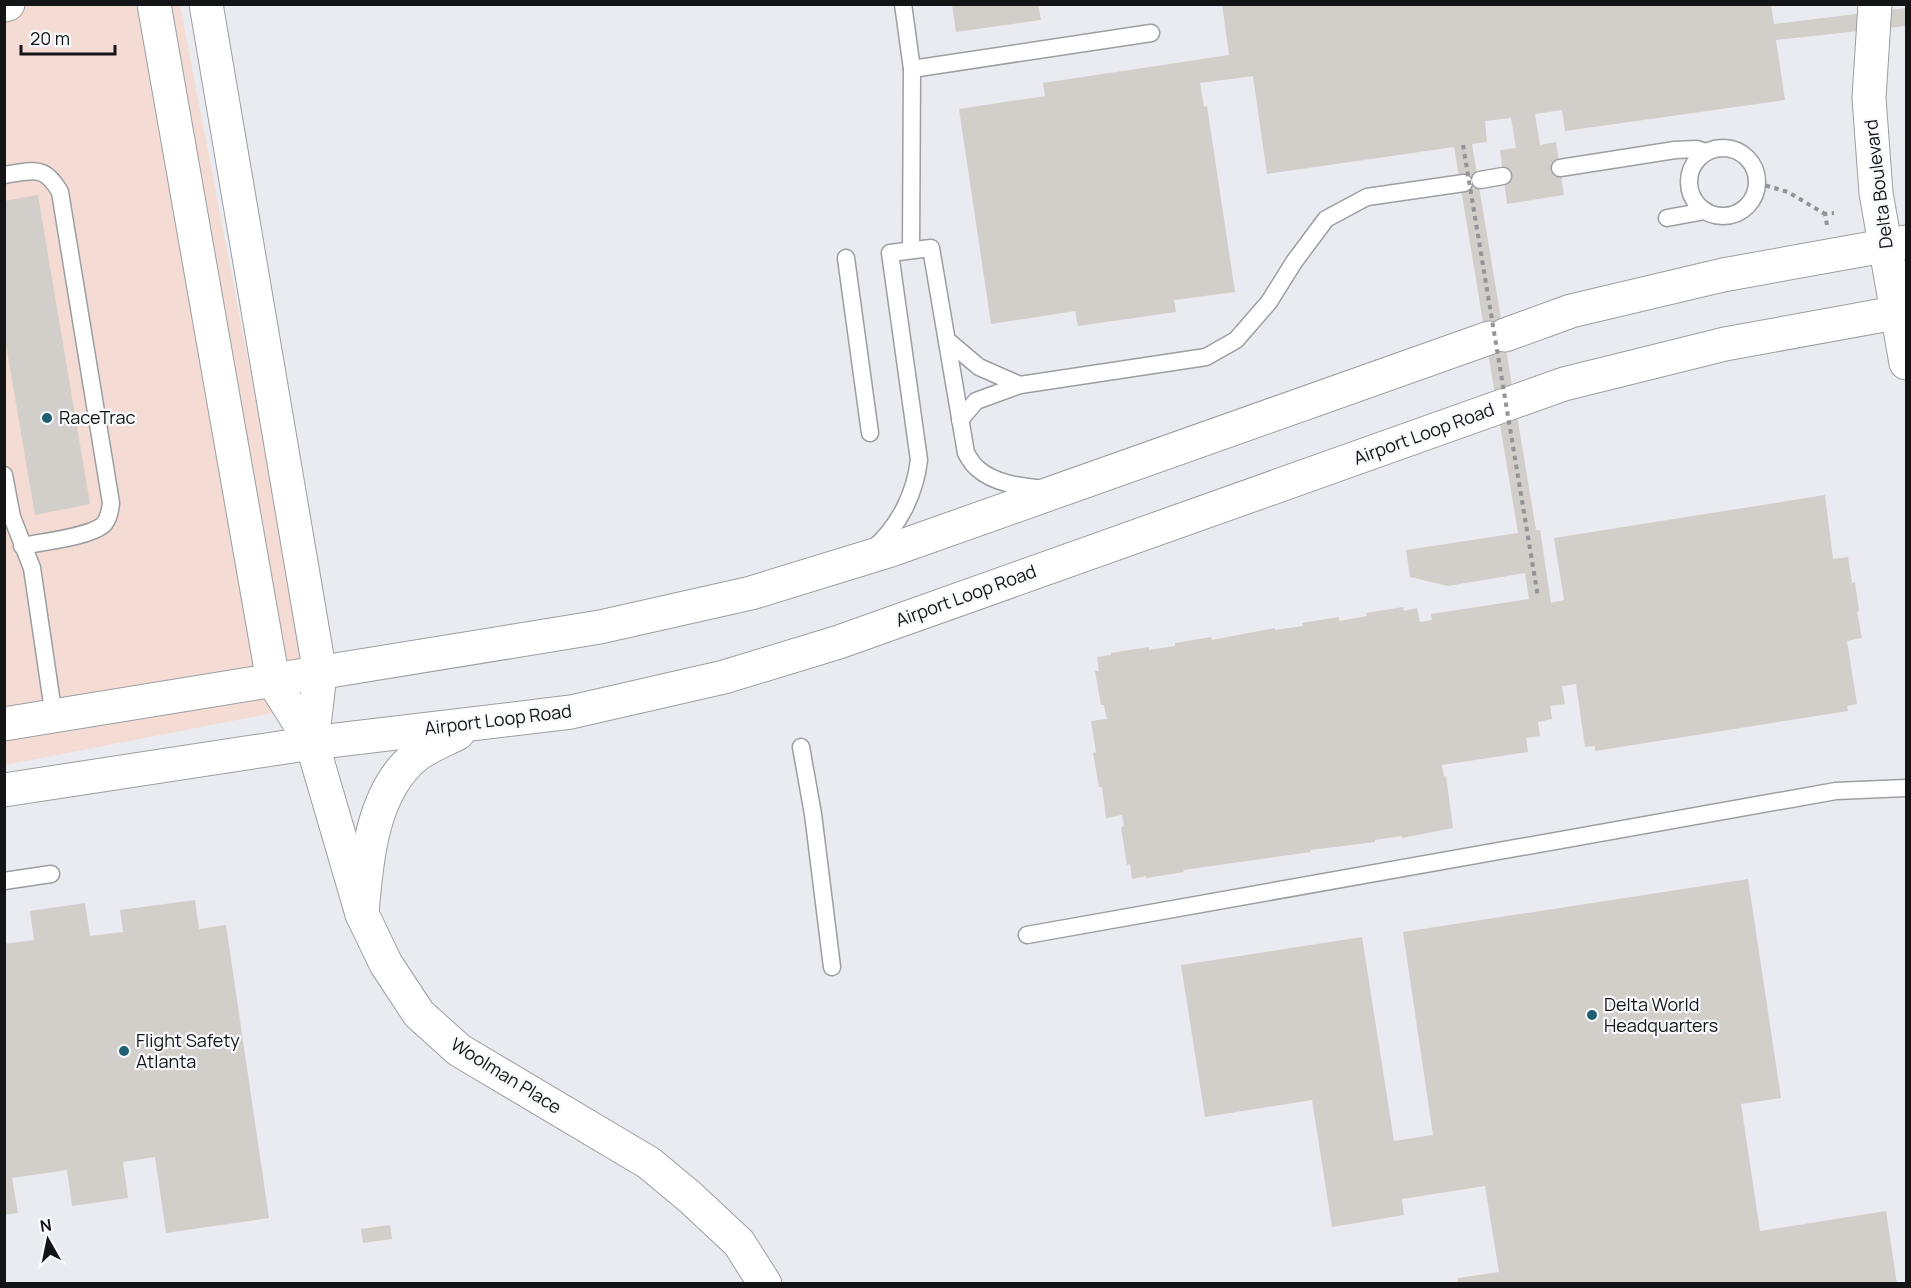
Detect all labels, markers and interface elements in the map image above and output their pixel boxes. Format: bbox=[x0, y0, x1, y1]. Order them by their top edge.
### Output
scale bar bbox=[21, 18, 116, 56]
text: 20 m bbox=[30, 26, 70, 50]
street label: Delta Boulevard bbox=[1858, 118, 1898, 250]
street label: Airport Loop Road bbox=[1350, 396, 1497, 470]
place label: RaceTrac bbox=[59, 405, 135, 429]
marker: RaceTrac bbox=[40, 411, 54, 425]
street label: Airport Loop Road bbox=[892, 558, 1039, 632]
street label: Airport Loop Road bbox=[423, 698, 573, 740]
place label: Delta World Headquarters bbox=[1604, 992, 1718, 1037]
marker: Delta World Headquarters bbox=[1585, 1008, 1599, 1022]
place label: Flight Safety Atlanta bbox=[136, 1028, 240, 1073]
street label: Woolman Place bbox=[447, 1032, 566, 1119]
marker: Flight Safety Atlanta bbox=[117, 1044, 131, 1058]
north arrow bbox=[18, 1210, 78, 1270]
text: N bbox=[38, 1213, 53, 1237]

